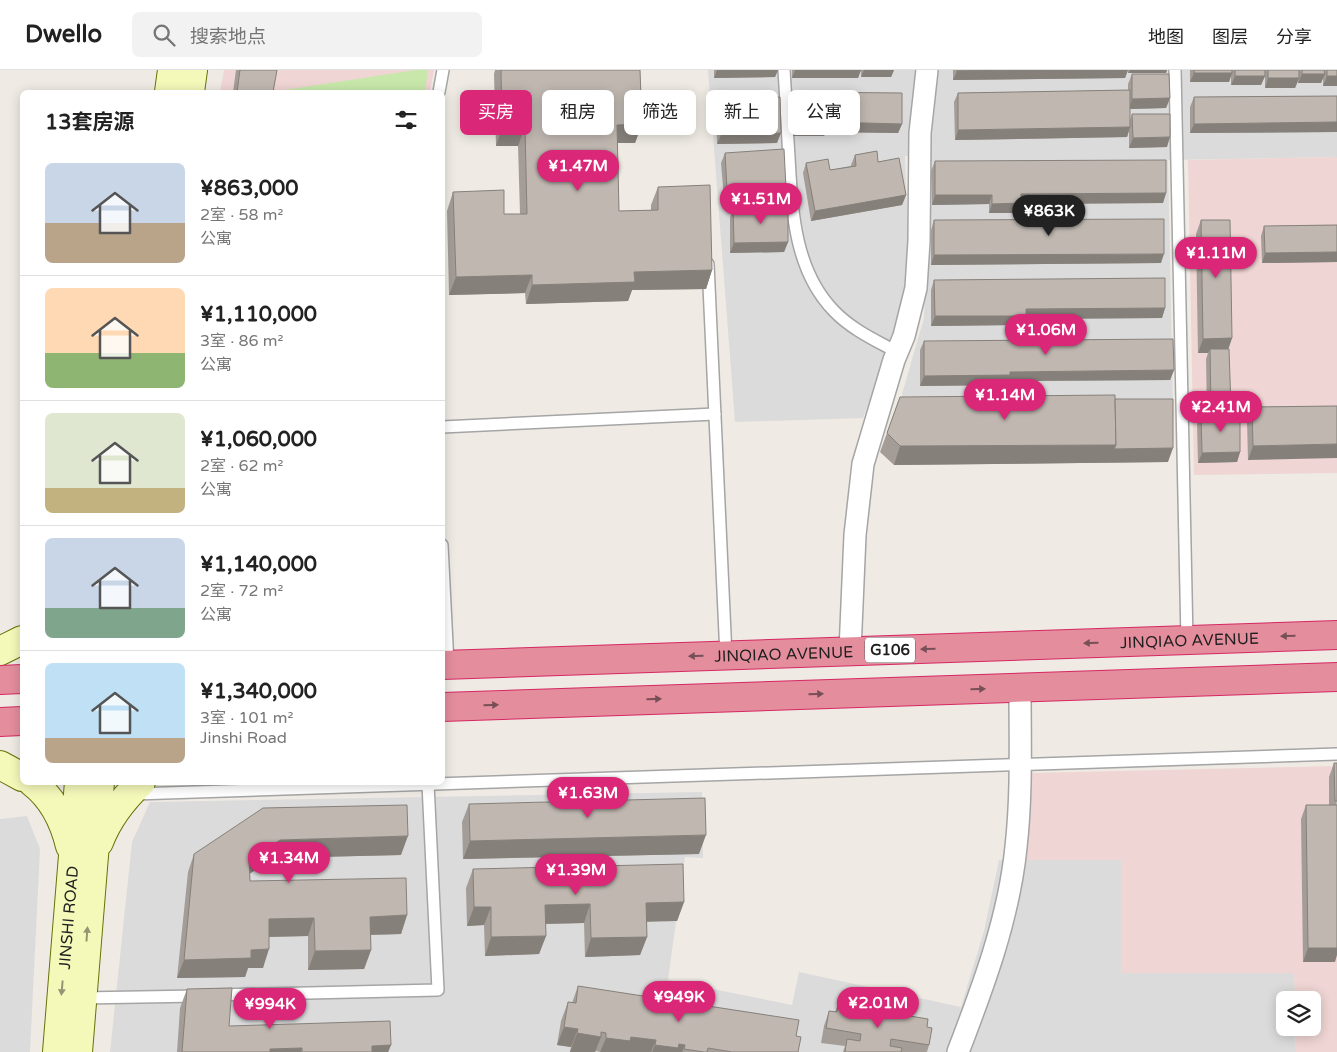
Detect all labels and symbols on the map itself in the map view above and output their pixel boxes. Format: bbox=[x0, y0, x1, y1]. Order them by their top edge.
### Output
pin: ¥1.47M bbox=[537, 150, 619, 192]
pin: ¥1.51M bbox=[720, 182, 802, 225]
pin: ¥863K bbox=[1014, 194, 1084, 237]
pin: ¥1.11M bbox=[1175, 236, 1257, 279]
pin: ¥1.06M bbox=[1005, 314, 1087, 356]
pin: ¥1.14M bbox=[964, 378, 1046, 421]
pin: ¥2.41M bbox=[1180, 390, 1262, 433]
street label: JINQIAO AVENUE bbox=[1120, 629, 1259, 653]
one-way arrow bbox=[1280, 633, 1296, 641]
road number: G106 bbox=[865, 638, 915, 662]
one-way arrow bbox=[1083, 639, 1099, 647]
street label: JINQIAO AVENUE bbox=[714, 642, 854, 667]
one-way arrow bbox=[920, 645, 936, 653]
one-way arrow bbox=[688, 653, 704, 661]
one-way arrow bbox=[971, 684, 987, 692]
one-way arrow bbox=[808, 690, 824, 698]
one-way arrow bbox=[646, 695, 662, 703]
one-way arrow bbox=[483, 701, 499, 709]
pin: ¥1.63M bbox=[547, 776, 629, 819]
pin: ¥1.34M bbox=[248, 842, 330, 884]
pin: ¥1.39M bbox=[535, 854, 617, 896]
street label: JINSHI ROAD bbox=[55, 865, 83, 970]
one-way arrow bbox=[84, 925, 92, 941]
one-way arrow bbox=[58, 980, 66, 996]
pin: ¥949K bbox=[644, 980, 714, 1023]
pin: ¥2.01M bbox=[837, 986, 919, 1029]
pin: ¥994K bbox=[235, 988, 305, 1030]

